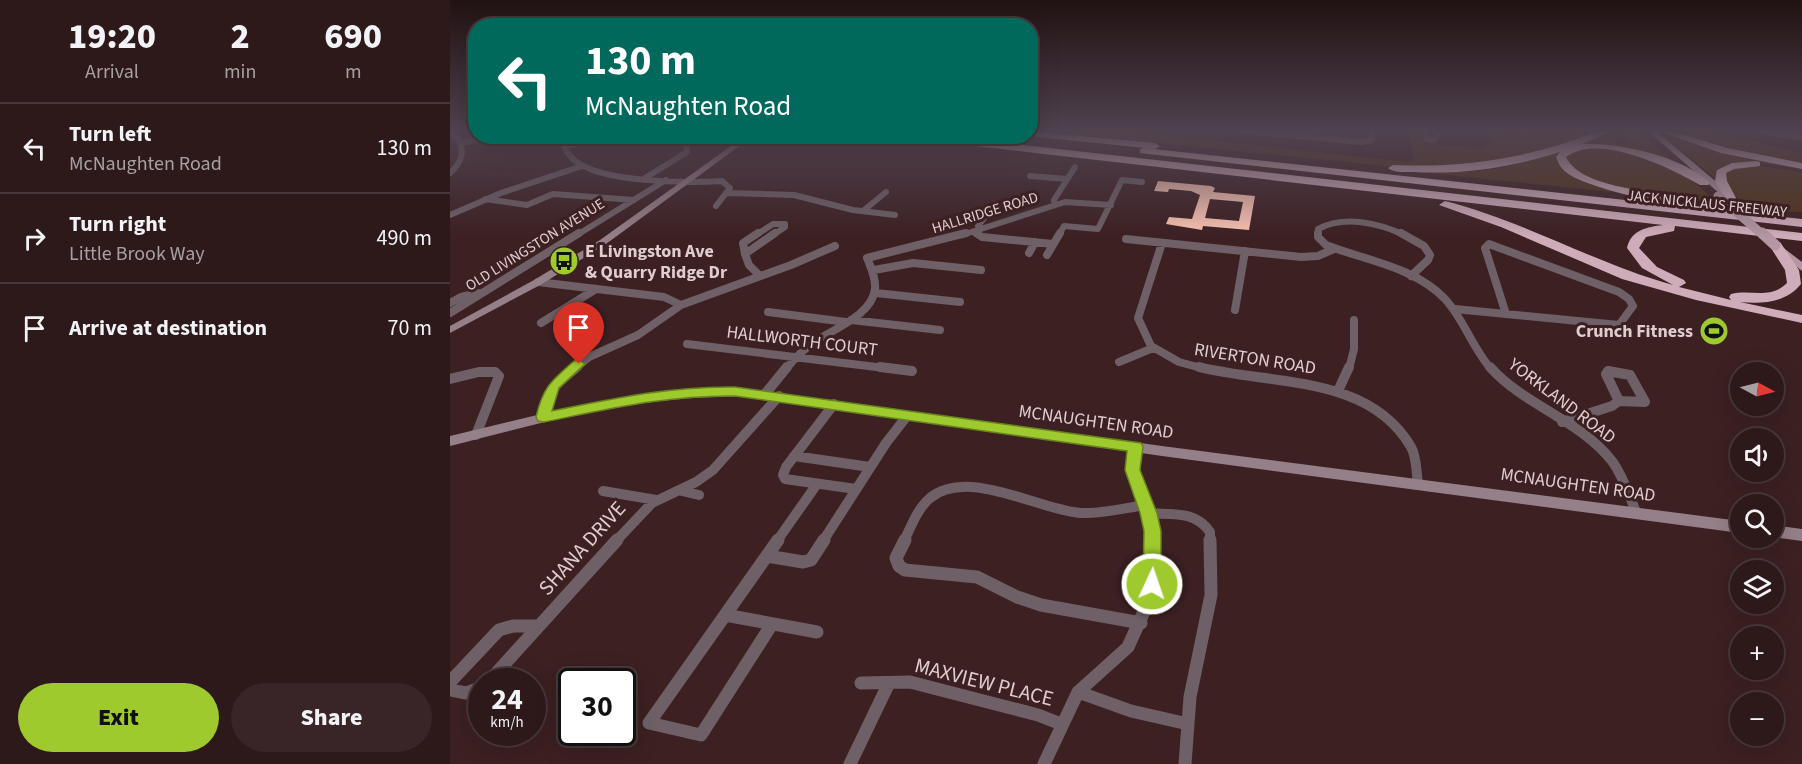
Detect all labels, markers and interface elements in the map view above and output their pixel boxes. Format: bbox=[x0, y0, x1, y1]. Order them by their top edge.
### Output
text: 19:20 bbox=[68, 11, 156, 62]
text: 2 bbox=[231, 11, 250, 62]
text: 690 bbox=[324, 11, 382, 62]
text: 130 m bbox=[585, 31, 696, 91]
icon: left bbox=[486, 42, 564, 120]
text: Arrival bbox=[85, 58, 139, 86]
text: min bbox=[224, 58, 256, 86]
text: m bbox=[345, 58, 361, 86]
text: McNaughten Road bbox=[585, 87, 791, 126]
text: Turn left bbox=[69, 118, 151, 150]
icon: left bbox=[18, 132, 51, 165]
text: 130 m bbox=[377, 132, 432, 164]
text: McNaughten Road bbox=[69, 150, 222, 178]
street label: JACK NICKLAUS FREEWAY bbox=[1626, 185, 1789, 223]
street label: HALLRIDGE ROAD bbox=[929, 187, 1041, 239]
street label: OLD LIVINGSTON AVENUE bbox=[461, 194, 609, 296]
text: Turn right bbox=[69, 208, 166, 240]
icon: right bbox=[18, 222, 51, 255]
text: 490 m bbox=[377, 222, 432, 254]
place label: E Livingston Ave & Quarry Ridge Dr bbox=[585, 239, 728, 285]
text: Little Brook Way bbox=[69, 240, 205, 268]
bus stop icon: E Livingston Ave & Quarry Ridge Dr bbox=[548, 245, 580, 277]
pin bbox=[553, 302, 604, 364]
icon: arrive bbox=[562, 311, 595, 344]
icon: arrive bbox=[18, 312, 51, 345]
text: Arrive at destination bbox=[69, 312, 267, 344]
text: 70 m bbox=[387, 312, 432, 344]
sports icon: Crunch Fitness bbox=[1698, 315, 1730, 347]
street label: HALLWORTH COURT bbox=[725, 319, 879, 363]
place label: Crunch Fitness bbox=[1576, 319, 1693, 344]
street label: RIVERTON ROAD bbox=[1192, 337, 1318, 381]
street label: YORKLAND ROAD bbox=[1502, 352, 1621, 450]
north arrow bbox=[1730, 362, 1784, 416]
map controls bbox=[1730, 362, 1784, 746]
street label: MCNAUGHTEN ROAD bbox=[1017, 399, 1175, 445]
button: sound bbox=[1730, 428, 1784, 482]
street label: MCNAUGHTEN ROAD bbox=[1499, 462, 1657, 508]
street label: SHANA DRIVE bbox=[531, 494, 633, 602]
button: search bbox=[1730, 494, 1784, 548]
position arrow bbox=[1120, 552, 1184, 616]
button: layers bbox=[1730, 560, 1784, 614]
button: + bbox=[1730, 626, 1784, 680]
street label: MAXVIEW PLACE bbox=[911, 650, 1057, 714]
speed limit sign: 30 bbox=[558, 668, 636, 746]
text: 24 bbox=[491, 678, 523, 721]
button: Exit bbox=[18, 683, 219, 752]
button: Share bbox=[231, 683, 432, 752]
button: − bbox=[1730, 692, 1784, 746]
text: km/h bbox=[490, 712, 524, 733]

